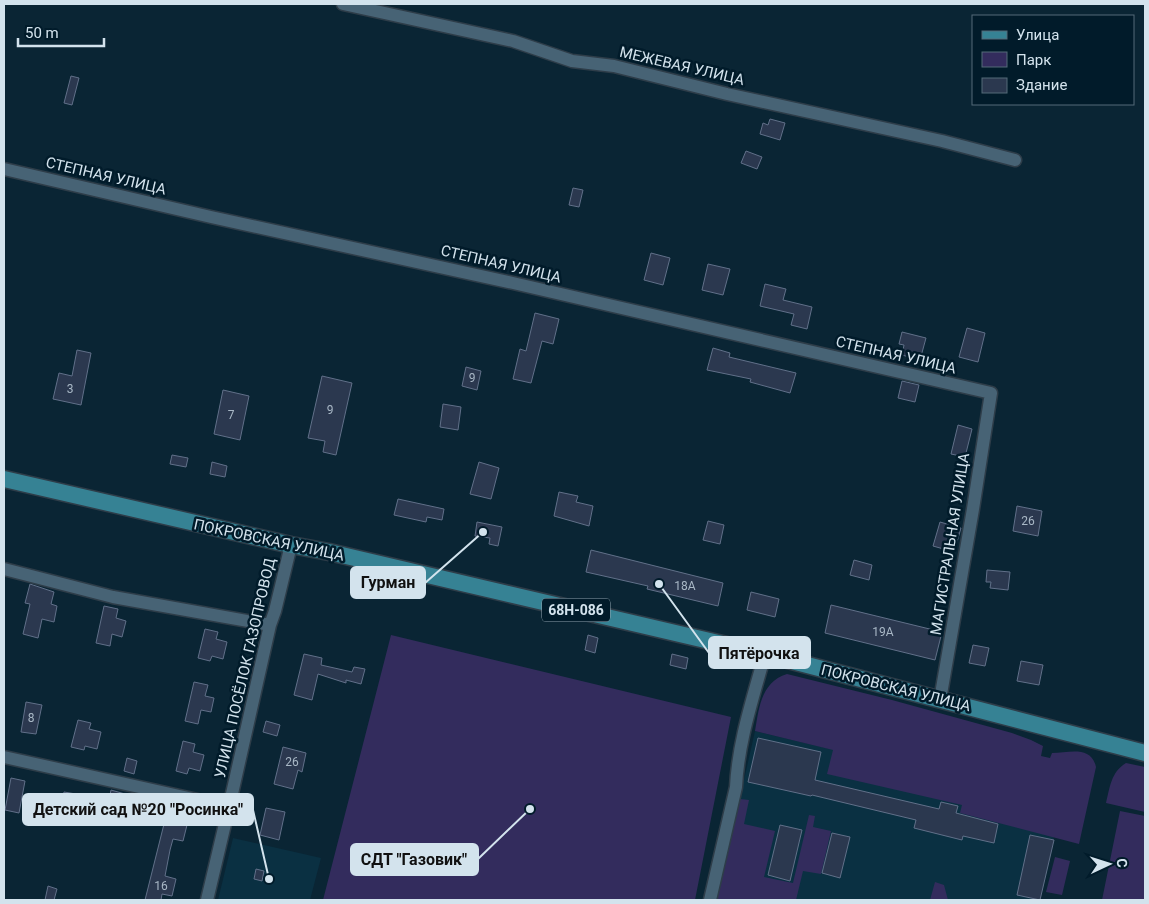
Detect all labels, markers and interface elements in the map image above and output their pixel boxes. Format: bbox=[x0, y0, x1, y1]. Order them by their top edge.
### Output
scale bar bbox=[18, 15, 104, 47]
legend bbox=[972, 15, 1134, 105]
text: 50 m bbox=[25, 24, 59, 42]
text: Улица bbox=[1016, 26, 1059, 44]
street label: МЕЖЕВАЯ УЛИЦА bbox=[618, 43, 746, 89]
text: Парк bbox=[1016, 51, 1051, 69]
text: Здание bbox=[1016, 76, 1067, 94]
street label: СТЕПНАЯ УЛИЦА bbox=[44, 153, 168, 199]
street label: СТЕПНАЯ УЛИЦА bbox=[439, 241, 563, 287]
street label: СТЕПНАЯ УЛИЦА bbox=[834, 332, 958, 378]
house number: 9 bbox=[469, 371, 475, 385]
house number: 3 bbox=[67, 382, 73, 396]
house number: 9 bbox=[327, 403, 333, 417]
house number: 7 bbox=[228, 408, 235, 422]
street label: МАГИСТРАЛЬНАЯ УЛИЦА bbox=[927, 451, 973, 636]
house number: 26 bbox=[1021, 514, 1035, 528]
street label: ПОКРОВСКАЯ УЛИЦА bbox=[192, 515, 346, 565]
street label: УЛИЦА ПОСЁЛОК ГАЗОПРОВОД bbox=[211, 556, 279, 780]
callout: Гурман bbox=[351, 567, 425, 598]
text: Гурман bbox=[361, 573, 415, 592]
house number: 18А bbox=[674, 579, 696, 593]
road number: 68Н-086 bbox=[542, 598, 610, 622]
house number: 19А bbox=[872, 625, 894, 639]
callout: Пятёрочка bbox=[709, 637, 810, 668]
text: Пятёрочка bbox=[719, 644, 800, 663]
street label: ПОКРОВСКАЯ УЛИЦА bbox=[819, 661, 973, 715]
house number: 8 bbox=[28, 711, 35, 725]
house number: 26 bbox=[285, 755, 299, 769]
callout: Детский сад №20 "Росинка" bbox=[23, 794, 253, 825]
text: Детский сад №20 "Росинка" bbox=[33, 800, 243, 819]
north arrow bbox=[1084, 839, 1134, 889]
callout: СДТ "Газовик" bbox=[351, 844, 478, 875]
text: СДТ "Газовик" bbox=[361, 850, 467, 869]
text: С bbox=[1114, 858, 1130, 868]
house number: 16 bbox=[154, 879, 168, 893]

